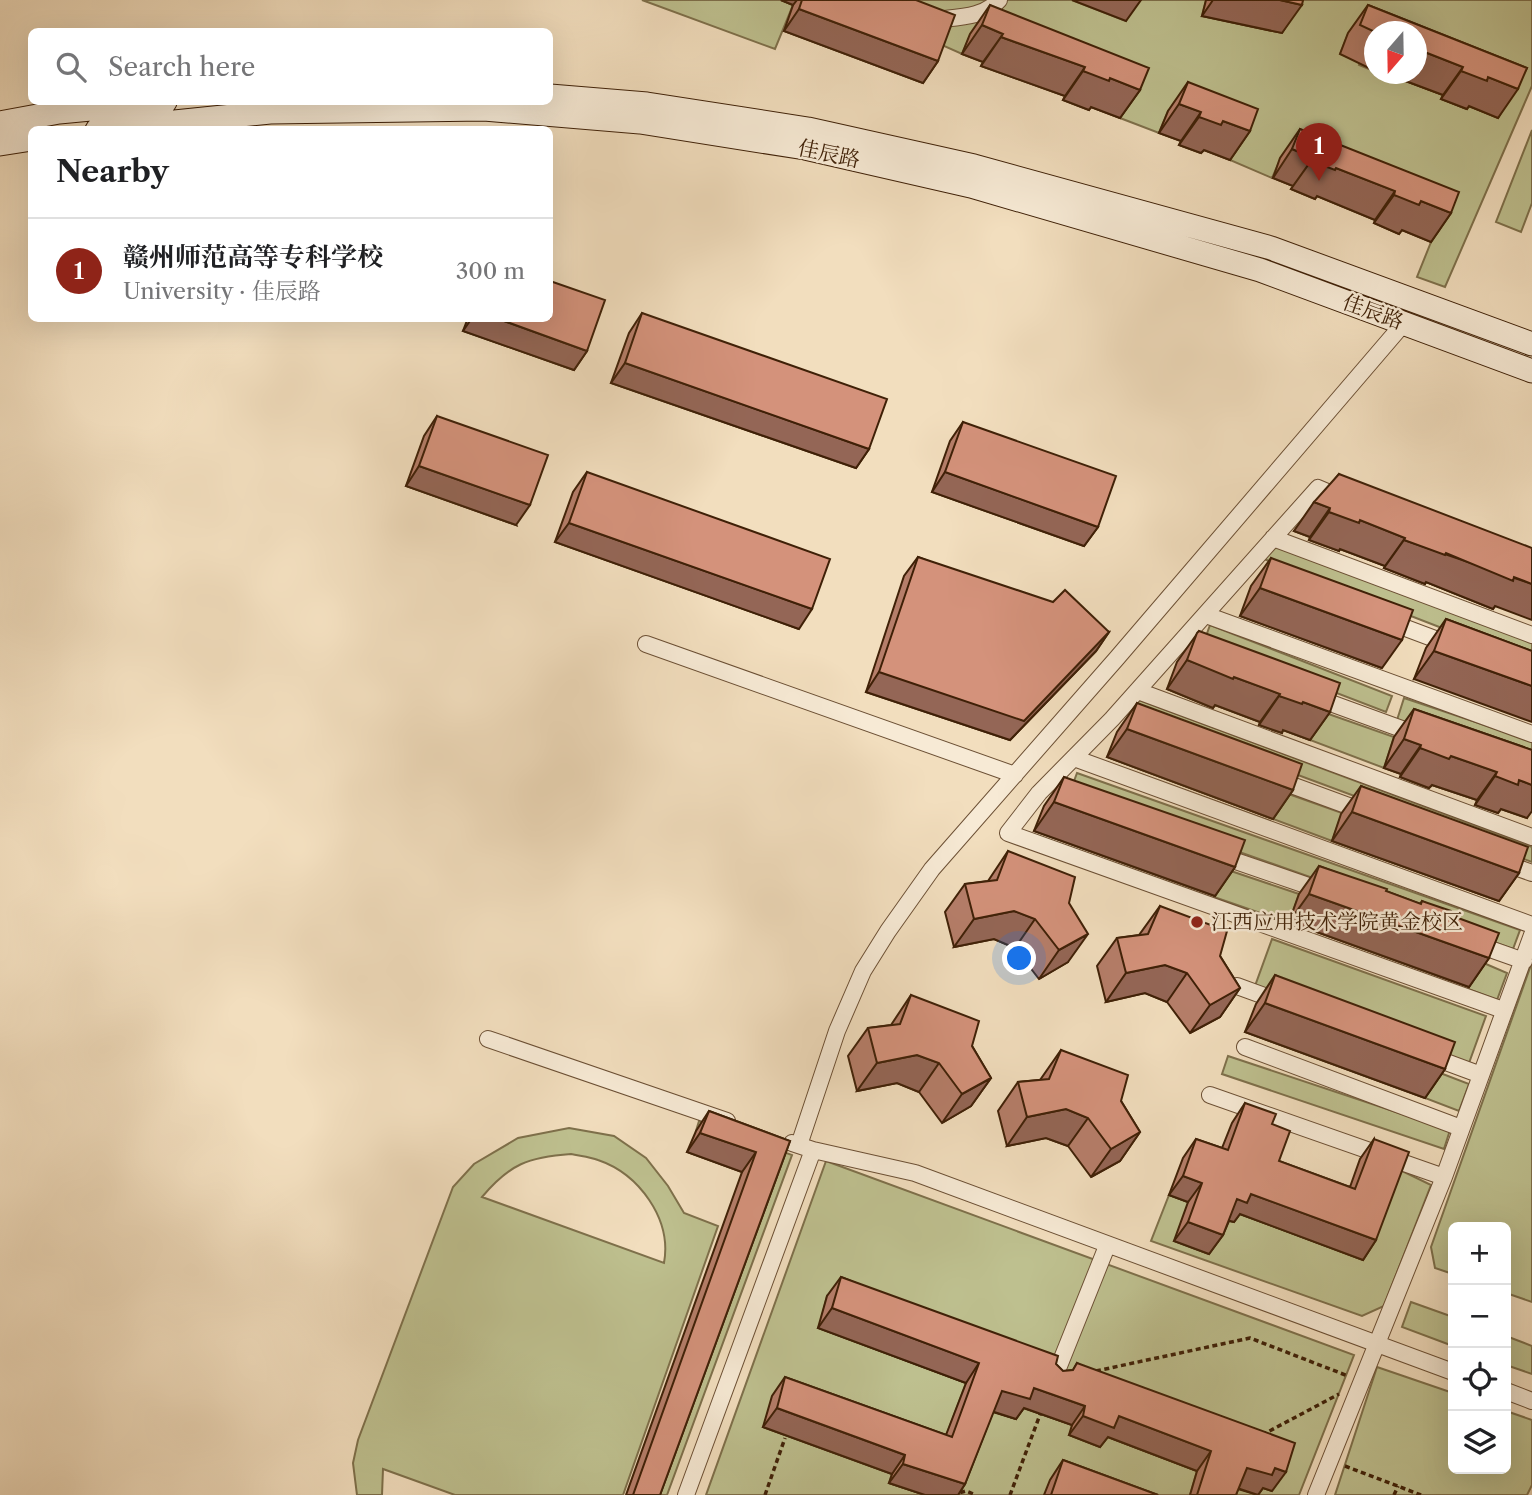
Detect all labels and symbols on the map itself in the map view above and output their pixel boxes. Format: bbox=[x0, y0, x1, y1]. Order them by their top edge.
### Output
north arrow bbox=[1364, 21, 1427, 84]
pin: 1 bbox=[1296, 123, 1342, 181]
street label: 佳辰路 bbox=[796, 135, 863, 172]
street label: 佳辰路 bbox=[1339, 289, 1407, 334]
place label: 江西应用技术学院黄金校区 bbox=[1211, 909, 1463, 934]
marker: 江西应用技术学院黄金校区 bbox=[1189, 914, 1205, 930]
your location bbox=[1002, 941, 1036, 975]

